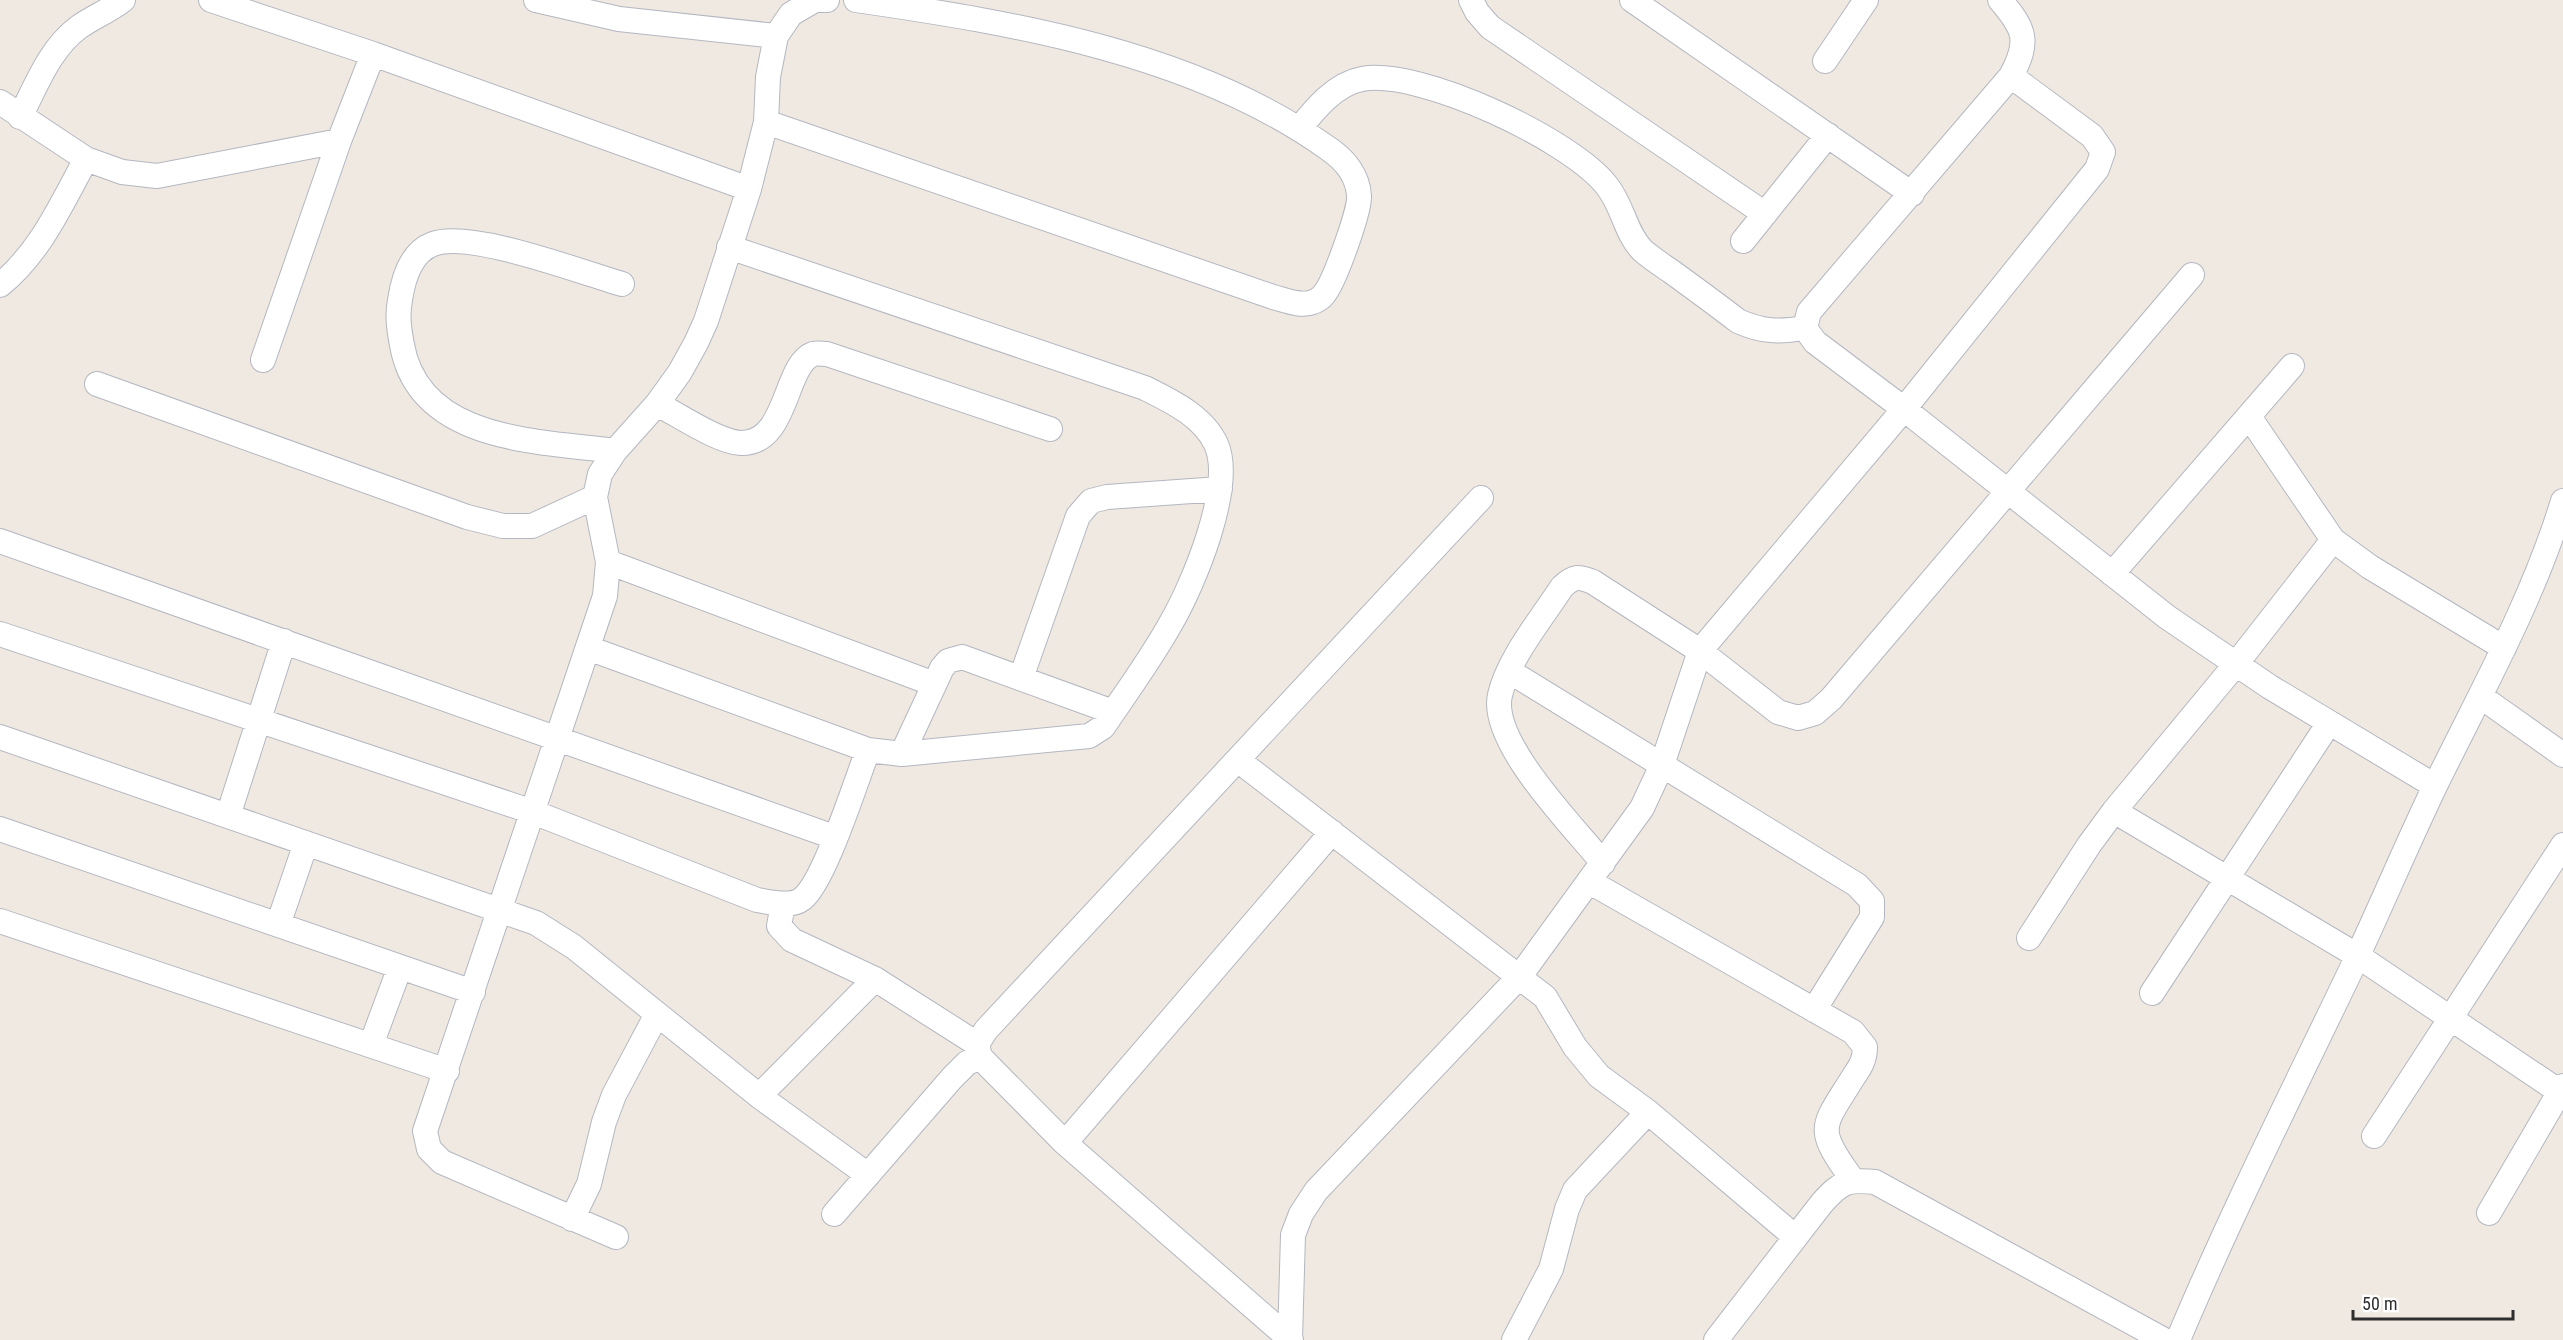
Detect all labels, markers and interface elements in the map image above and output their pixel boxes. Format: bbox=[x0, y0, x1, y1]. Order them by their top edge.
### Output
scale bar bbox=[2353, 1283, 2514, 1321]
text: 50 m bbox=[2362, 1293, 2397, 1314]

